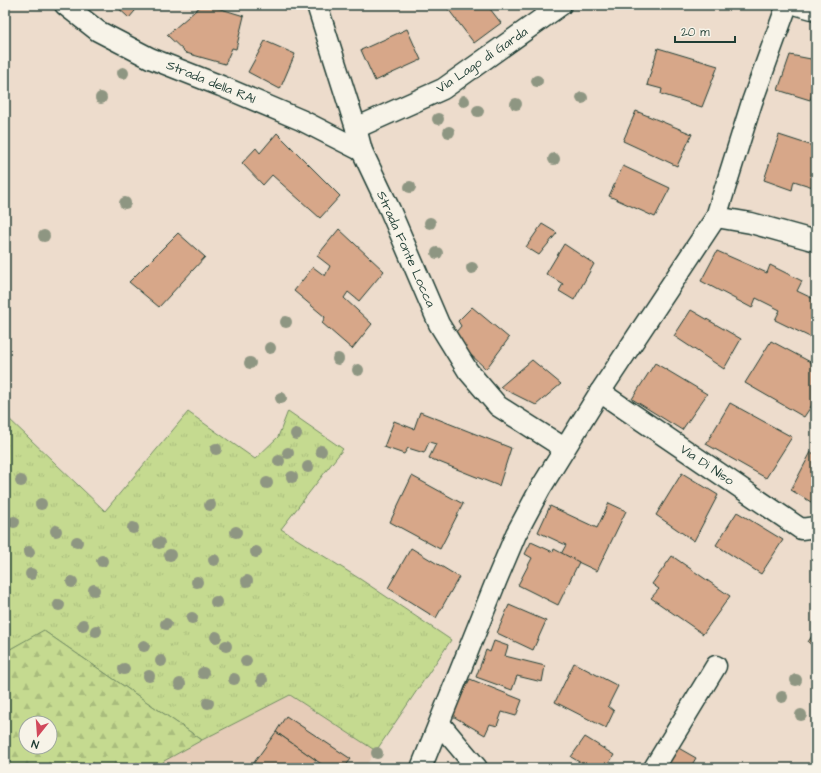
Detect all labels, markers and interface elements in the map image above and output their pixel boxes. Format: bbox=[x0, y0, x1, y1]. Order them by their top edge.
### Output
scale bar bbox=[675, 18, 735, 44]
street label: Via Lago di Garda bbox=[433, 22, 532, 98]
text: 20 m bbox=[681, 24, 710, 41]
street label: Strada della RAI bbox=[164, 56, 258, 108]
street label: Strada Fonte Locca bbox=[372, 188, 440, 310]
street label: Via Di Niso bbox=[676, 440, 738, 490]
north arrow bbox=[18, 715, 58, 755]
text: N bbox=[30, 736, 41, 752]

